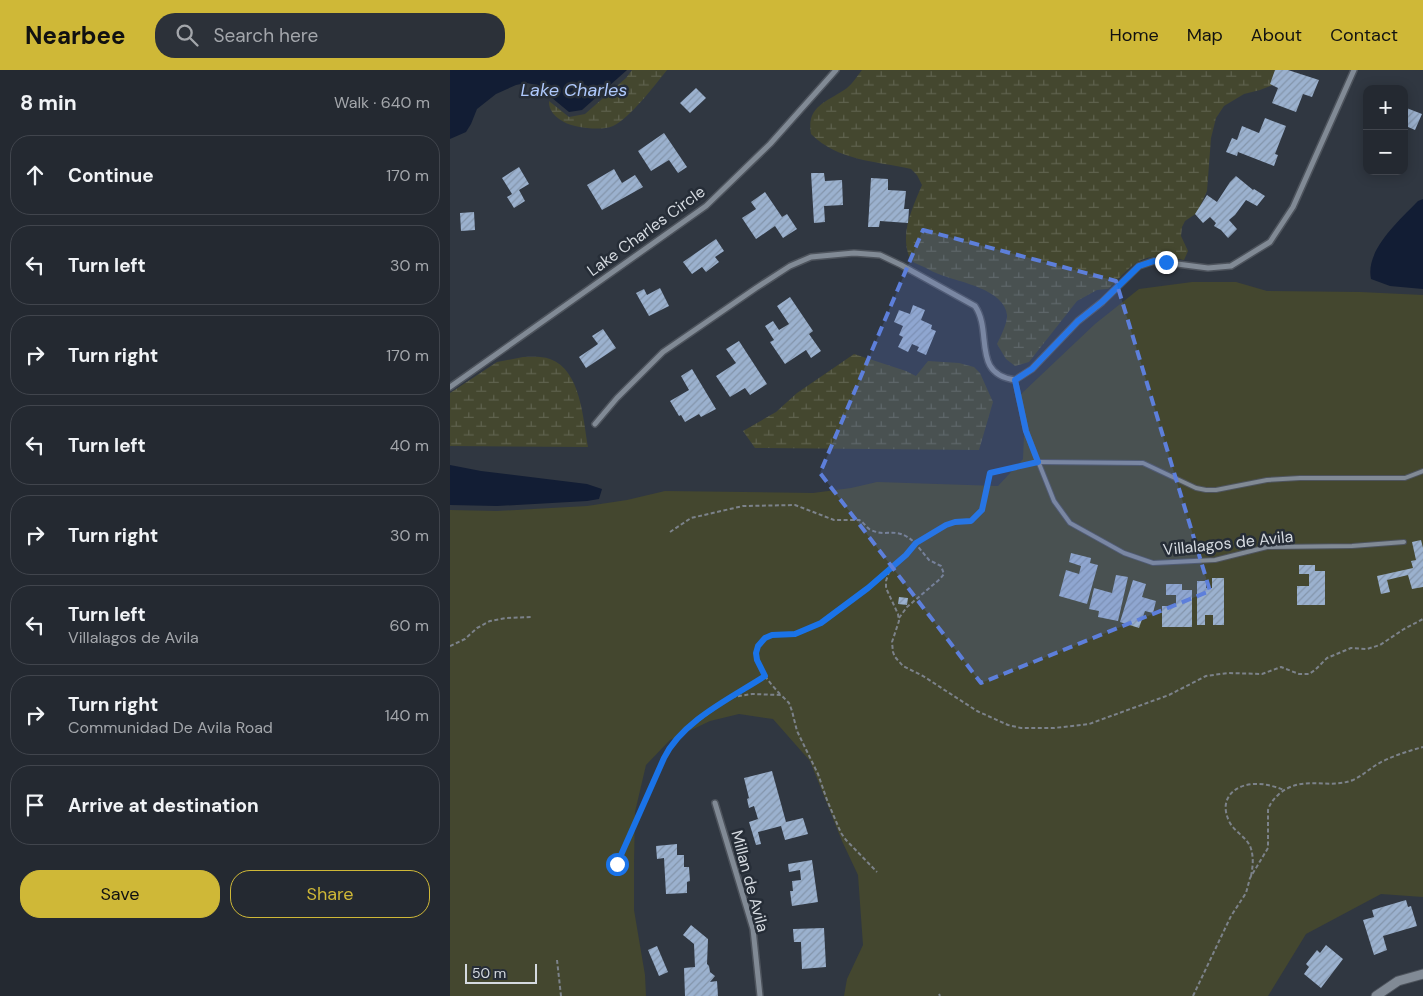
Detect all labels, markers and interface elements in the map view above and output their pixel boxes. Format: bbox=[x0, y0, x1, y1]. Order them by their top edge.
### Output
search box bbox=[155, 13, 505, 58]
text: Nearbee bbox=[25, 20, 125, 51]
icon: search bbox=[173, 21, 201, 49]
text: Search here bbox=[213, 23, 318, 48]
text: Home bbox=[1109, 23, 1159, 47]
text: Map bbox=[1187, 23, 1223, 47]
text: About bbox=[1251, 23, 1302, 47]
text: Contact bbox=[1330, 23, 1398, 47]
water label: Lake Charles bbox=[521, 78, 627, 102]
map controls bbox=[1363, 85, 1408, 175]
button: + bbox=[1363, 85, 1408, 130]
text: 8 min bbox=[20, 89, 77, 117]
text: Walk · 640 m bbox=[334, 92, 430, 113]
button: − bbox=[1363, 130, 1408, 175]
icon: ahead bbox=[21, 161, 49, 189]
text: Continue bbox=[68, 163, 154, 188]
text: 170 m bbox=[386, 165, 429, 186]
street label: Lake Charles Circle bbox=[583, 181, 709, 281]
icon: left bbox=[21, 251, 49, 279]
route end bbox=[1155, 251, 1178, 274]
text: Turn left bbox=[68, 253, 146, 278]
text: 30 m bbox=[390, 255, 429, 276]
icon: right bbox=[21, 341, 49, 369]
text: Turn right bbox=[68, 343, 158, 368]
text: 170 m bbox=[386, 345, 429, 366]
icon: left bbox=[21, 431, 49, 459]
text: Turn left bbox=[68, 433, 146, 458]
text: 40 m bbox=[390, 435, 429, 456]
icon: right bbox=[21, 521, 49, 549]
text: Turn right bbox=[68, 523, 158, 548]
text: 30 m bbox=[390, 525, 429, 546]
street label: Villalagos de Avila bbox=[1162, 526, 1294, 560]
text: Turn left bbox=[68, 602, 146, 627]
icon: left bbox=[21, 611, 49, 639]
text: 60 m bbox=[389, 615, 429, 636]
text: Villalagos de Avila bbox=[68, 627, 199, 648]
text: Turn right bbox=[68, 692, 158, 717]
icon: right bbox=[21, 701, 49, 729]
text: 140 m bbox=[385, 705, 429, 726]
text: Communidad De Avila Road bbox=[68, 717, 273, 738]
icon: arrive bbox=[21, 791, 49, 819]
text: Arrive at destination bbox=[68, 793, 259, 818]
street label: Millan de Avila bbox=[726, 828, 774, 934]
route start bbox=[606, 853, 629, 876]
button: Save bbox=[20, 870, 220, 918]
button: Share bbox=[230, 870, 430, 918]
scale bar bbox=[465, 961, 538, 984]
text: 50 m bbox=[472, 964, 506, 982]

